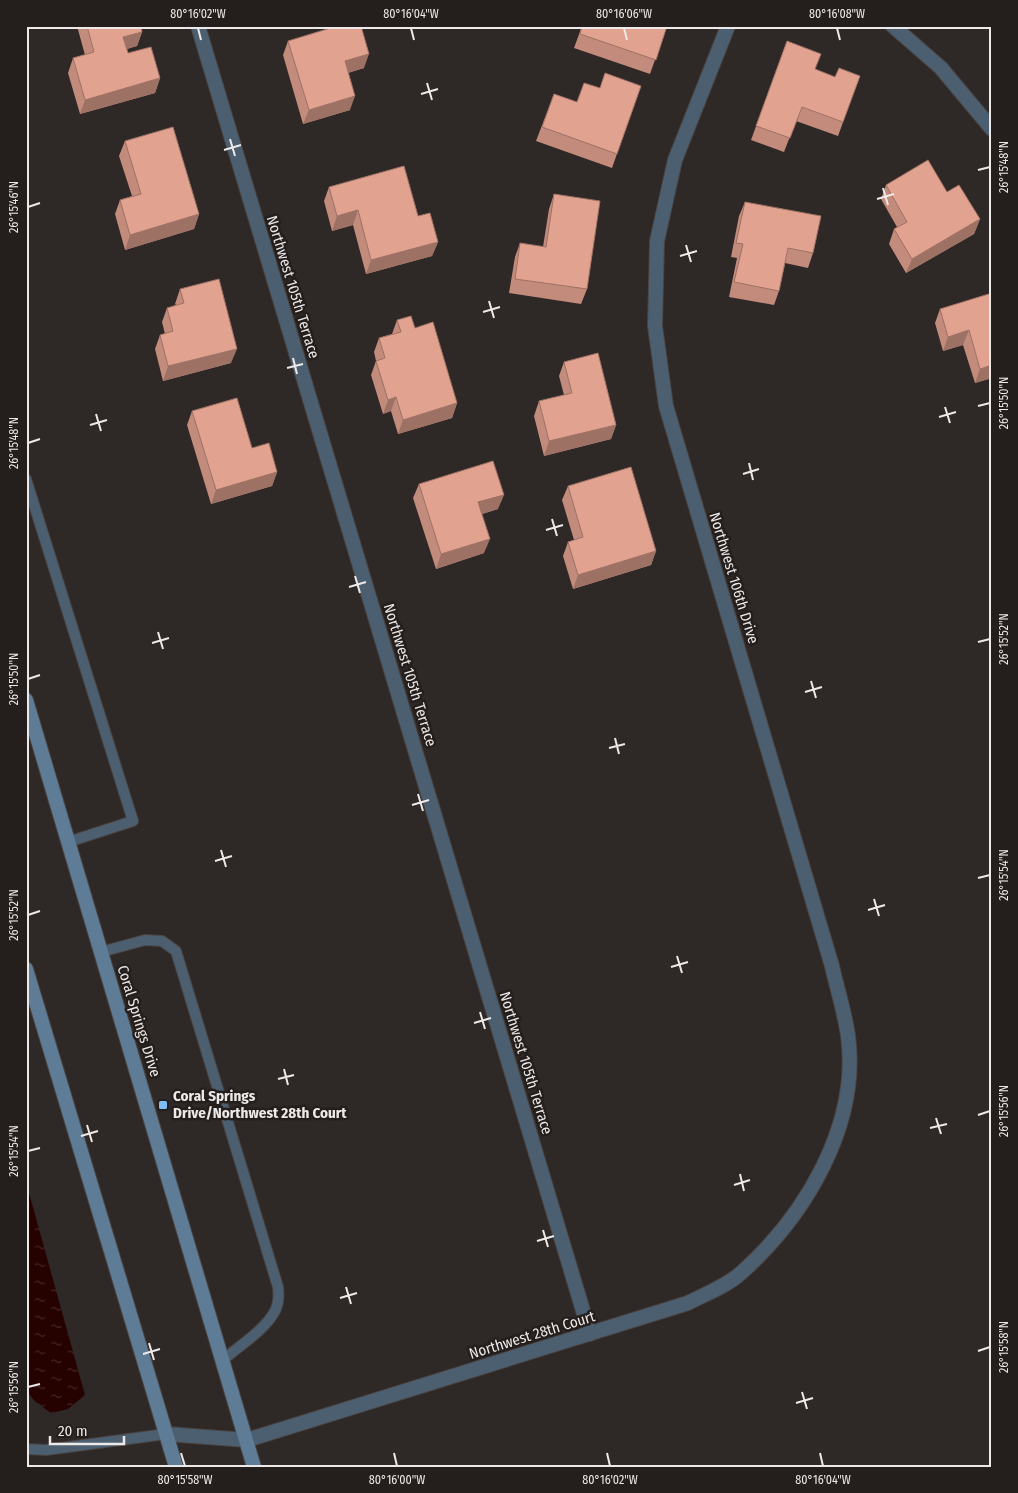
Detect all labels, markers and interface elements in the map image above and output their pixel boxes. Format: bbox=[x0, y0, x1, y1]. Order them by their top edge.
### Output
text: 80°16'02"W bbox=[170, 7, 226, 21]
text: 80°16'04"W bbox=[383, 7, 439, 21]
text: 80°16'06"W bbox=[596, 7, 652, 21]
text: 80°16'08"W bbox=[809, 7, 865, 21]
text: 26°15'48"N bbox=[997, 141, 1011, 193]
text: 26°15'46"N bbox=[7, 181, 21, 233]
street label: Northwest 105th Terrace bbox=[263, 213, 323, 361]
text: 26°15'50"N bbox=[997, 377, 1011, 429]
text: 26°15'48"N bbox=[7, 417, 21, 469]
street label: Northwest 106th Drive bbox=[705, 510, 763, 646]
street label: Northwest 105th Terrace bbox=[380, 601, 440, 749]
text: 26°15'52"N bbox=[997, 613, 1011, 665]
text: 26°15'50"N bbox=[7, 653, 21, 705]
text: 26°15'54"N bbox=[997, 849, 1011, 901]
text: 26°15'52"N bbox=[7, 889, 21, 941]
street label: Coral Springs Drive bbox=[113, 963, 165, 1079]
street label: Northwest 105th Terrace bbox=[496, 989, 556, 1137]
text: 26°15'56"N bbox=[997, 1085, 1011, 1137]
place label: Coral Springs Drive/Northwest 28th Court bbox=[173, 1087, 347, 1122]
marker: Coral Springs Drive/Northwest 28th Court bbox=[157, 1099, 169, 1111]
text: 26°15'54"N bbox=[7, 1125, 21, 1177]
street label: Northwest 28th Court bbox=[467, 1307, 597, 1363]
text: 26°15'58"N bbox=[997, 1321, 1011, 1373]
text: 26°15'56"N bbox=[7, 1361, 21, 1413]
scale bar bbox=[50, 1413, 124, 1445]
text: 20 m bbox=[58, 1422, 88, 1440]
text: 80°15'58"W bbox=[158, 1473, 213, 1487]
text: 80°16'00"W bbox=[369, 1473, 425, 1487]
text: 80°16'02"W bbox=[582, 1473, 638, 1487]
text: 80°16'04"W bbox=[795, 1473, 851, 1487]

